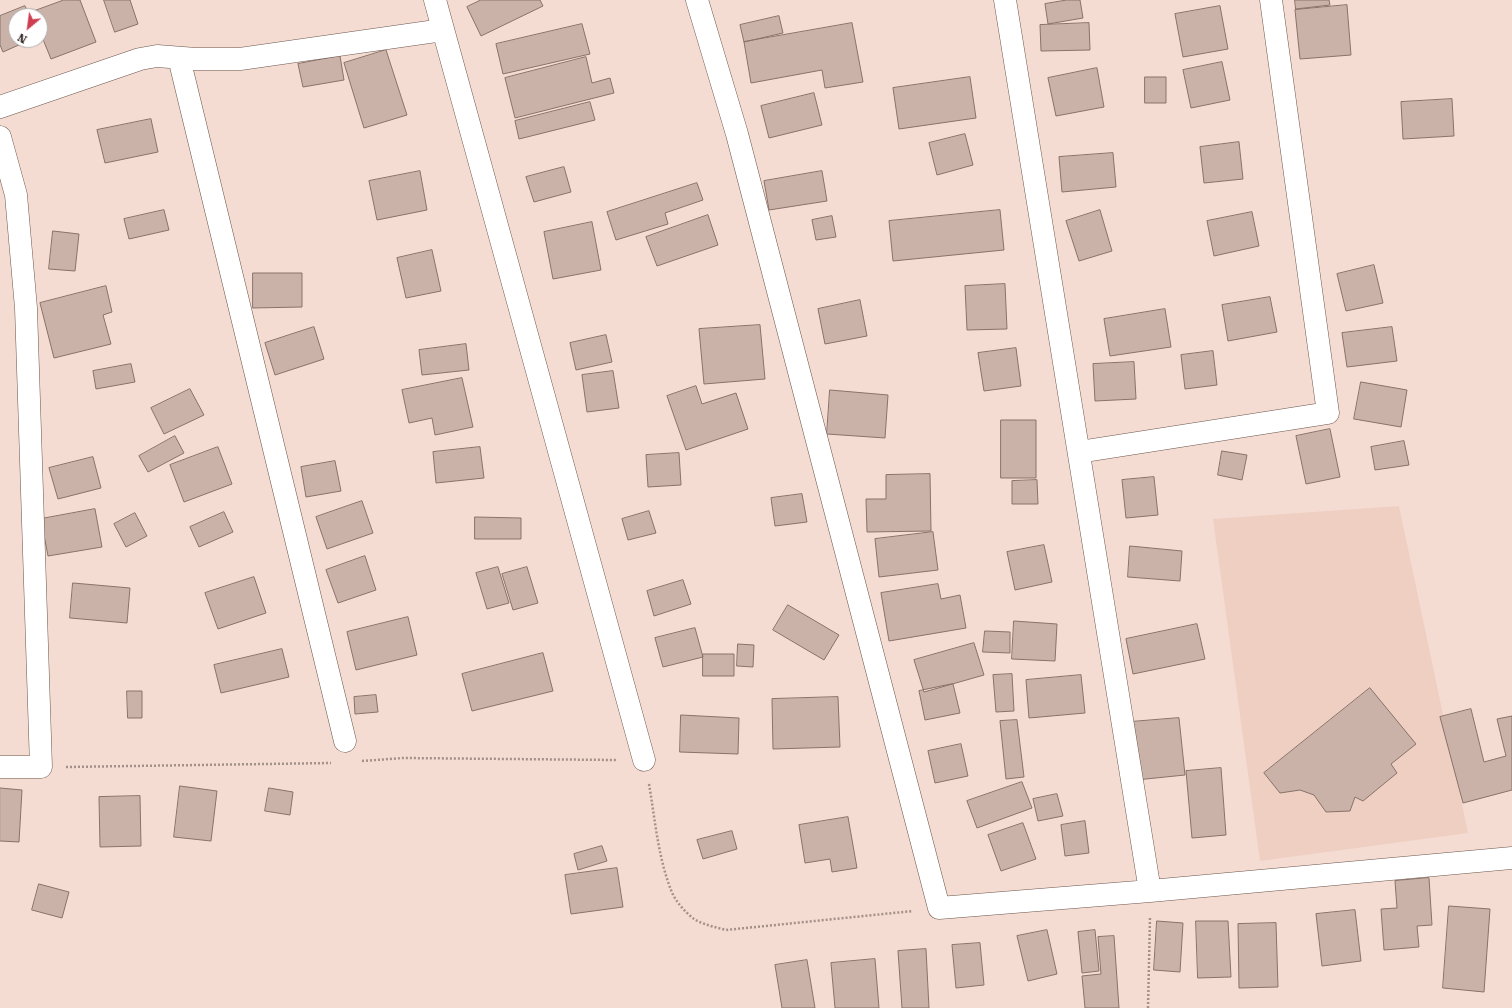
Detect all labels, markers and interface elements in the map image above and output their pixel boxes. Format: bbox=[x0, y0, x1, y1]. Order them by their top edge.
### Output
north arrow bbox=[8, 8, 48, 48]
text: N bbox=[16, 30, 29, 46]

